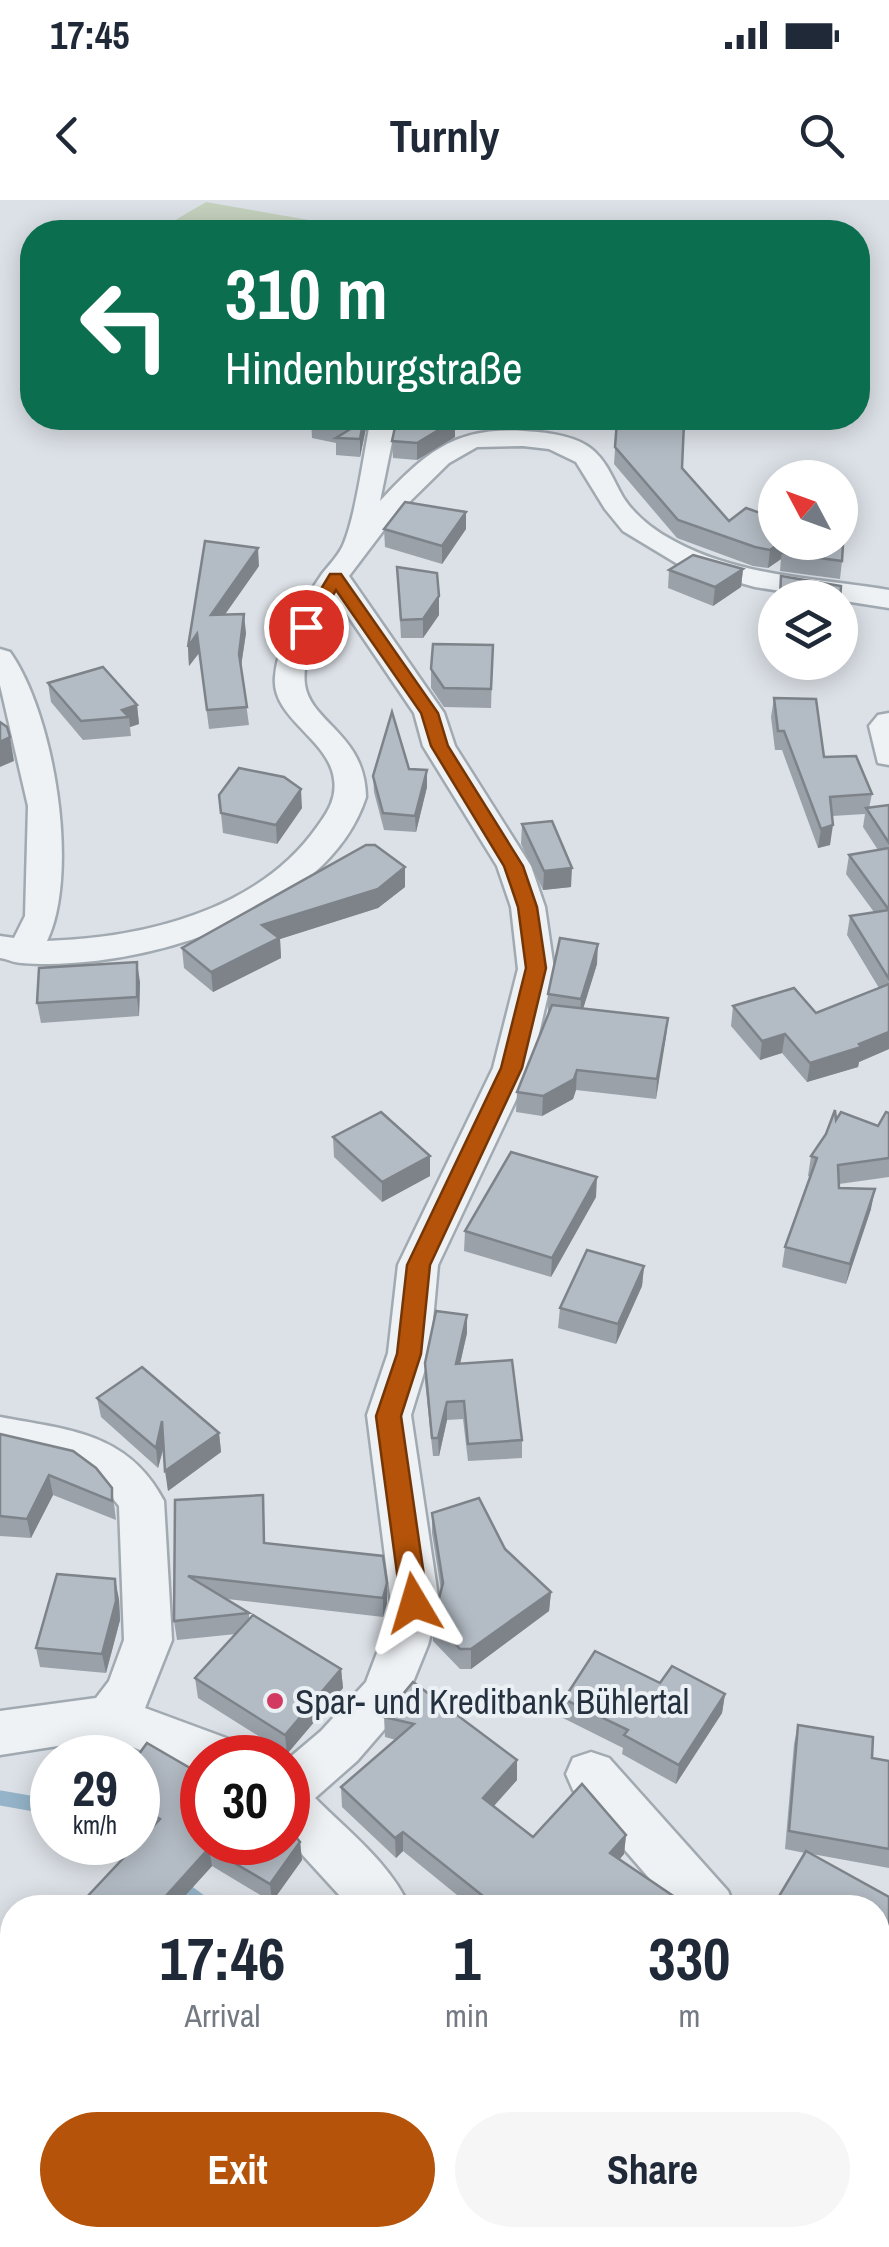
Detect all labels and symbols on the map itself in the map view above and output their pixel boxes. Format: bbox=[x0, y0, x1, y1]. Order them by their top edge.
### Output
north arrow bbox=[758, 460, 858, 560]
pin bbox=[264, 585, 349, 670]
position arrow bbox=[362, 1551, 466, 1655]
place label: Spar- und Kreditbank Bühlertal bbox=[295, 1678, 689, 1725]
marker: Spar- und Kreditbank Bühlertal bbox=[264, 1690, 286, 1712]
speed limit sign: 30 bbox=[180, 1735, 310, 1865]

